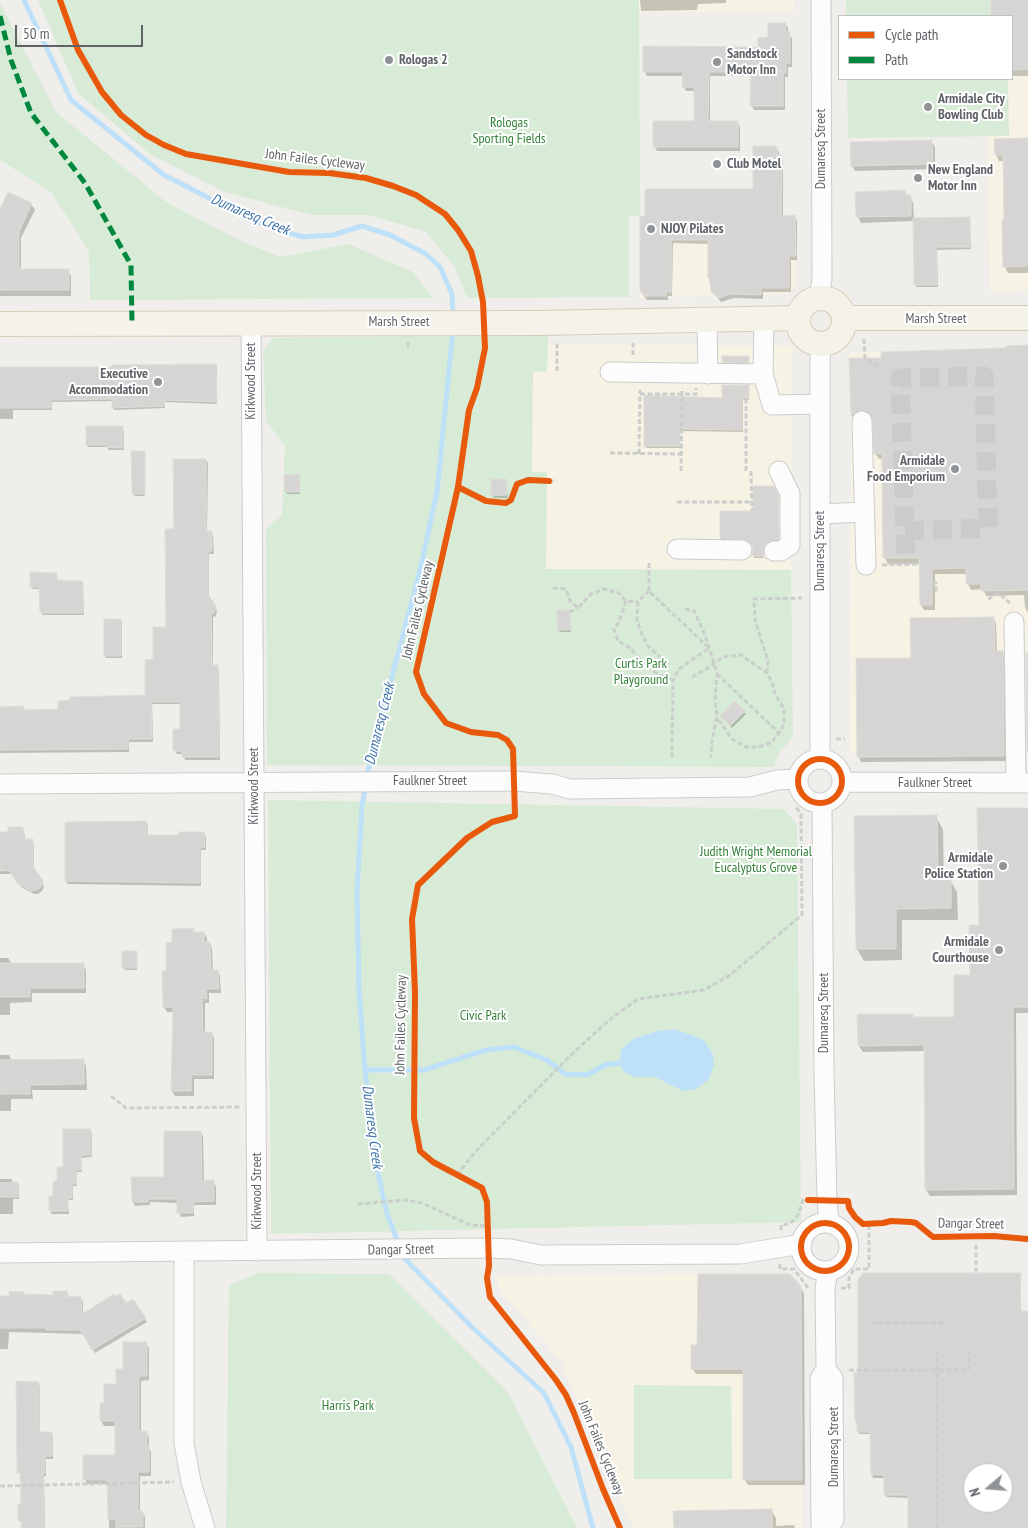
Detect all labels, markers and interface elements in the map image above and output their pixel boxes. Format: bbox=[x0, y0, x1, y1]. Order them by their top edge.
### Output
scale bar bbox=[18, 15, 145, 47]
legend bbox=[838, 15, 1013, 80]
text: 50 m bbox=[23, 24, 49, 43]
text: Cycle path bbox=[885, 25, 938, 44]
place label: Sandstock Motor Inn bbox=[727, 46, 777, 78]
text: Path bbox=[885, 50, 908, 69]
place label: Rologas 2 bbox=[399, 52, 448, 68]
marker: Rologas 2 bbox=[383, 54, 395, 66]
marker: Sandstock Motor Inn bbox=[711, 56, 723, 68]
place label: Armidale City Bowling Club bbox=[938, 91, 1005, 124]
marker: Armidale City Bowling Club bbox=[922, 101, 934, 113]
street label: Dumaresq Street bbox=[813, 109, 829, 189]
park label: Rologas Sporting Fields bbox=[472, 115, 546, 148]
street label: John Failes Cycleway bbox=[264, 146, 366, 174]
place label: Club Motel bbox=[727, 156, 781, 172]
marker: Club Motel bbox=[711, 158, 723, 170]
place label: New England Motor Inn bbox=[928, 162, 993, 194]
marker: New England Motor Inn bbox=[912, 172, 924, 184]
water label: Dumaresq Creek bbox=[208, 190, 292, 240]
place label: NJOY Pilates bbox=[661, 221, 724, 237]
marker: NJOY Pilates bbox=[645, 223, 657, 235]
street label: Marsh Street bbox=[905, 311, 967, 327]
street label: Marsh Street bbox=[368, 314, 430, 330]
street label: Kirkwood Street bbox=[243, 342, 259, 420]
place label: Executive Accommodation bbox=[69, 366, 148, 398]
marker: Executive Accommodation bbox=[152, 376, 164, 388]
place label: Armidale Food Emporium bbox=[867, 453, 945, 486]
marker: Armidale Food Emporium bbox=[949, 463, 961, 475]
street label: Dumaresq Street bbox=[812, 511, 828, 591]
street label: John Failes Cycleway bbox=[399, 559, 437, 661]
park label: Curtis Park Playground bbox=[614, 656, 668, 689]
water label: Dumaresq Creek bbox=[361, 681, 399, 767]
street label: Kirkwood Street bbox=[246, 747, 262, 825]
street label: Faulkner Street bbox=[393, 773, 467, 789]
street label: Faulkner Street bbox=[898, 775, 972, 791]
park label: Judith Wright Memorial Eucalyptus Grove bbox=[700, 844, 812, 876]
place label: Armidale Police Station bbox=[925, 850, 993, 882]
marker: Armidale Police Station bbox=[997, 860, 1009, 872]
place label: Armidale Courthouse bbox=[932, 934, 989, 966]
marker: Armidale Courthouse bbox=[993, 944, 1005, 956]
street label: Dumaresq Street bbox=[816, 973, 832, 1053]
street label: John Failes Cycleway bbox=[392, 975, 410, 1075]
park label: Civic Park bbox=[460, 1008, 506, 1024]
water label: Dumaresq Creek bbox=[358, 1084, 386, 1170]
street label: Kirkwood Street bbox=[249, 1152, 265, 1230]
street label: Dangar Street bbox=[938, 1215, 1004, 1233]
street label: Dangar Street bbox=[368, 1241, 434, 1259]
park label: Harris Park bbox=[322, 1398, 374, 1414]
street label: John Failes Cycleway bbox=[574, 1398, 628, 1498]
street label: Dumaresq Street bbox=[826, 1407, 842, 1487]
north arrow bbox=[963, 1463, 1013, 1513]
text: N bbox=[965, 1486, 984, 1499]

